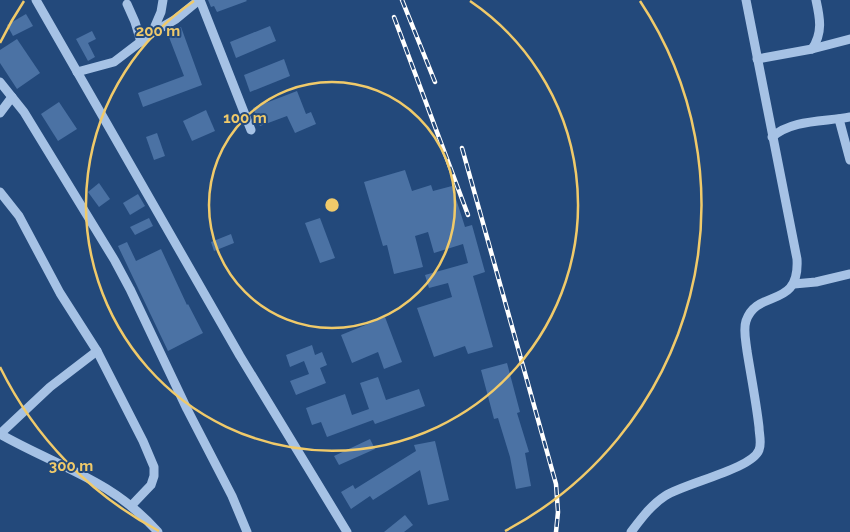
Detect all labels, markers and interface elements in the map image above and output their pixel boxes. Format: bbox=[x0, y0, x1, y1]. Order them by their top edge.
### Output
text: 200 m bbox=[136, 22, 180, 40]
text: 100 m bbox=[223, 109, 267, 127]
centre of rings bbox=[323, 196, 341, 214]
text: 300 m bbox=[49, 457, 93, 475]

